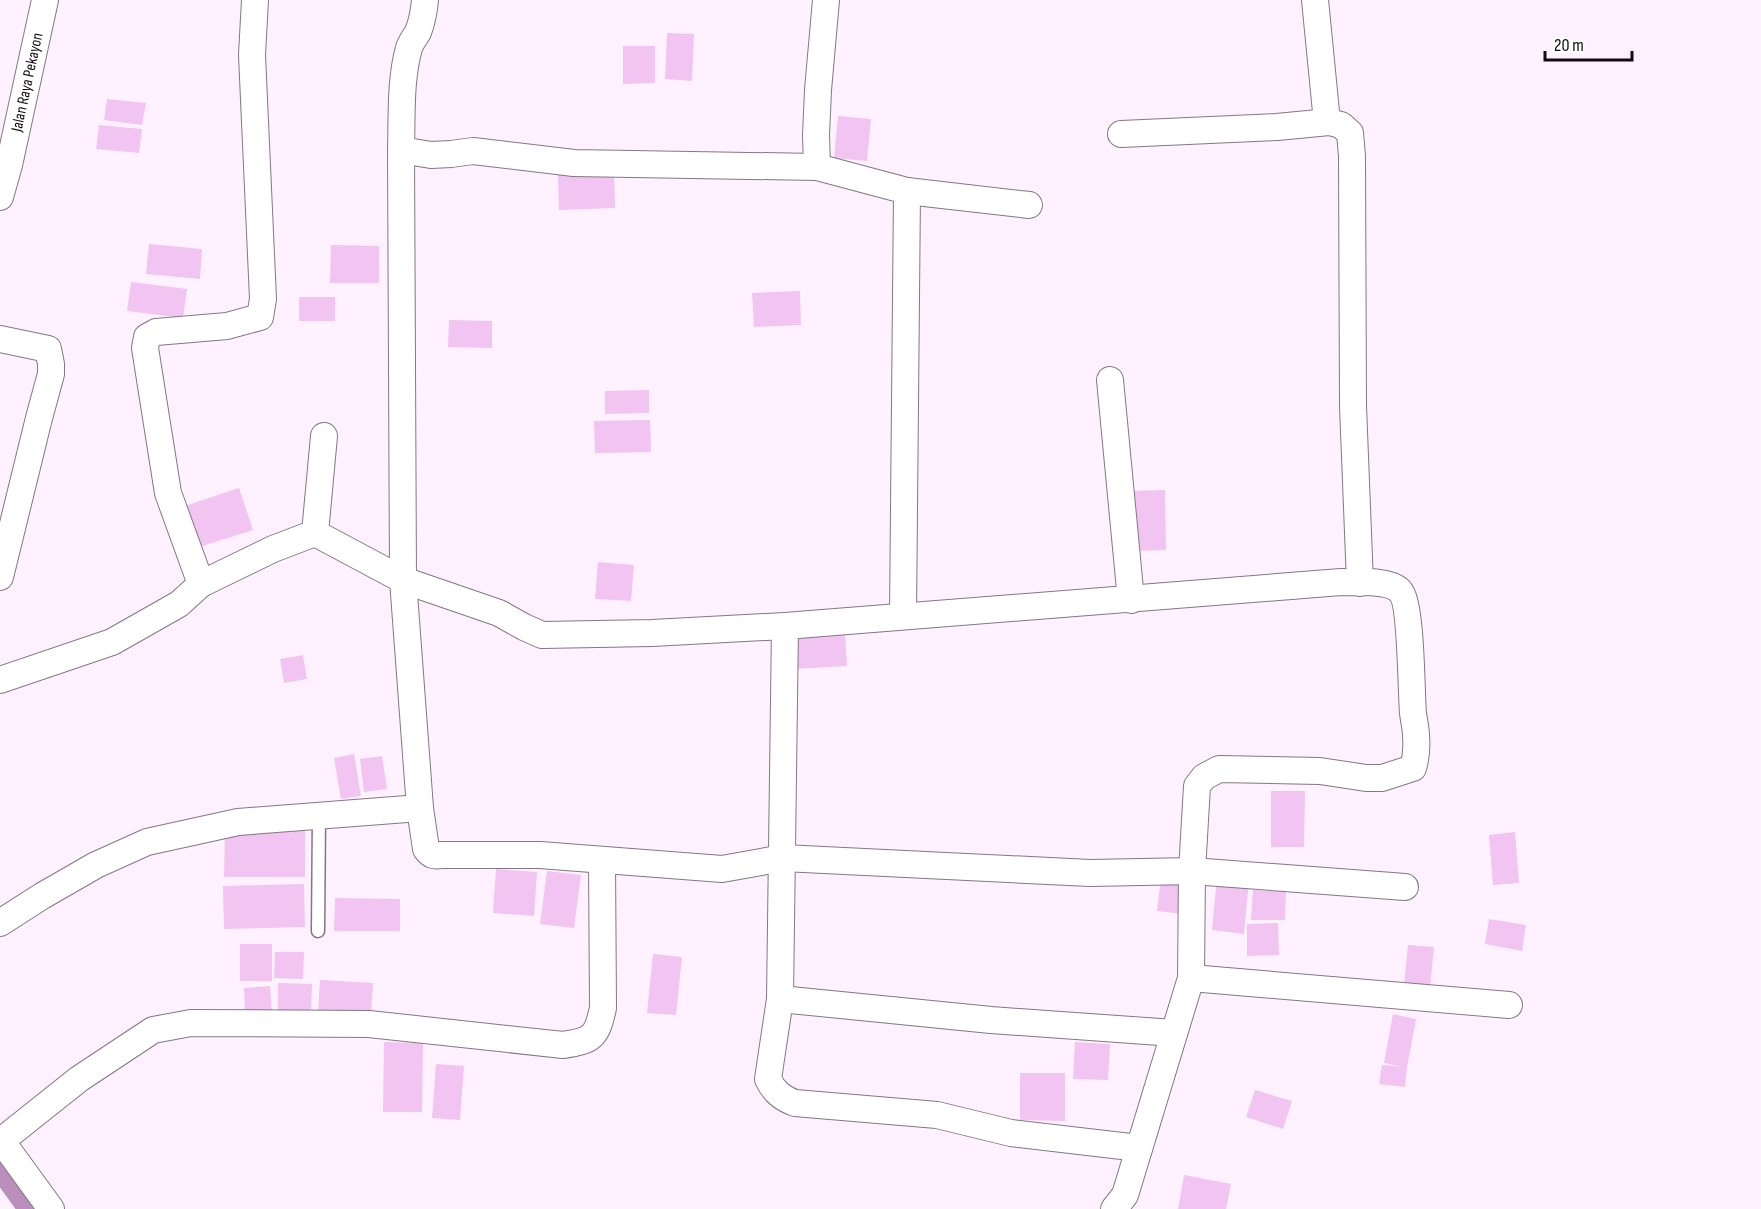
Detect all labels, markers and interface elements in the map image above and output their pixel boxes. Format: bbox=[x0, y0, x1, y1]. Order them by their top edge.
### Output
scale bar bbox=[1545, 24, 1632, 62]
street label: Jalan Raya Pekayon bbox=[7, 31, 47, 134]
text: 20 m bbox=[1554, 35, 1584, 56]

